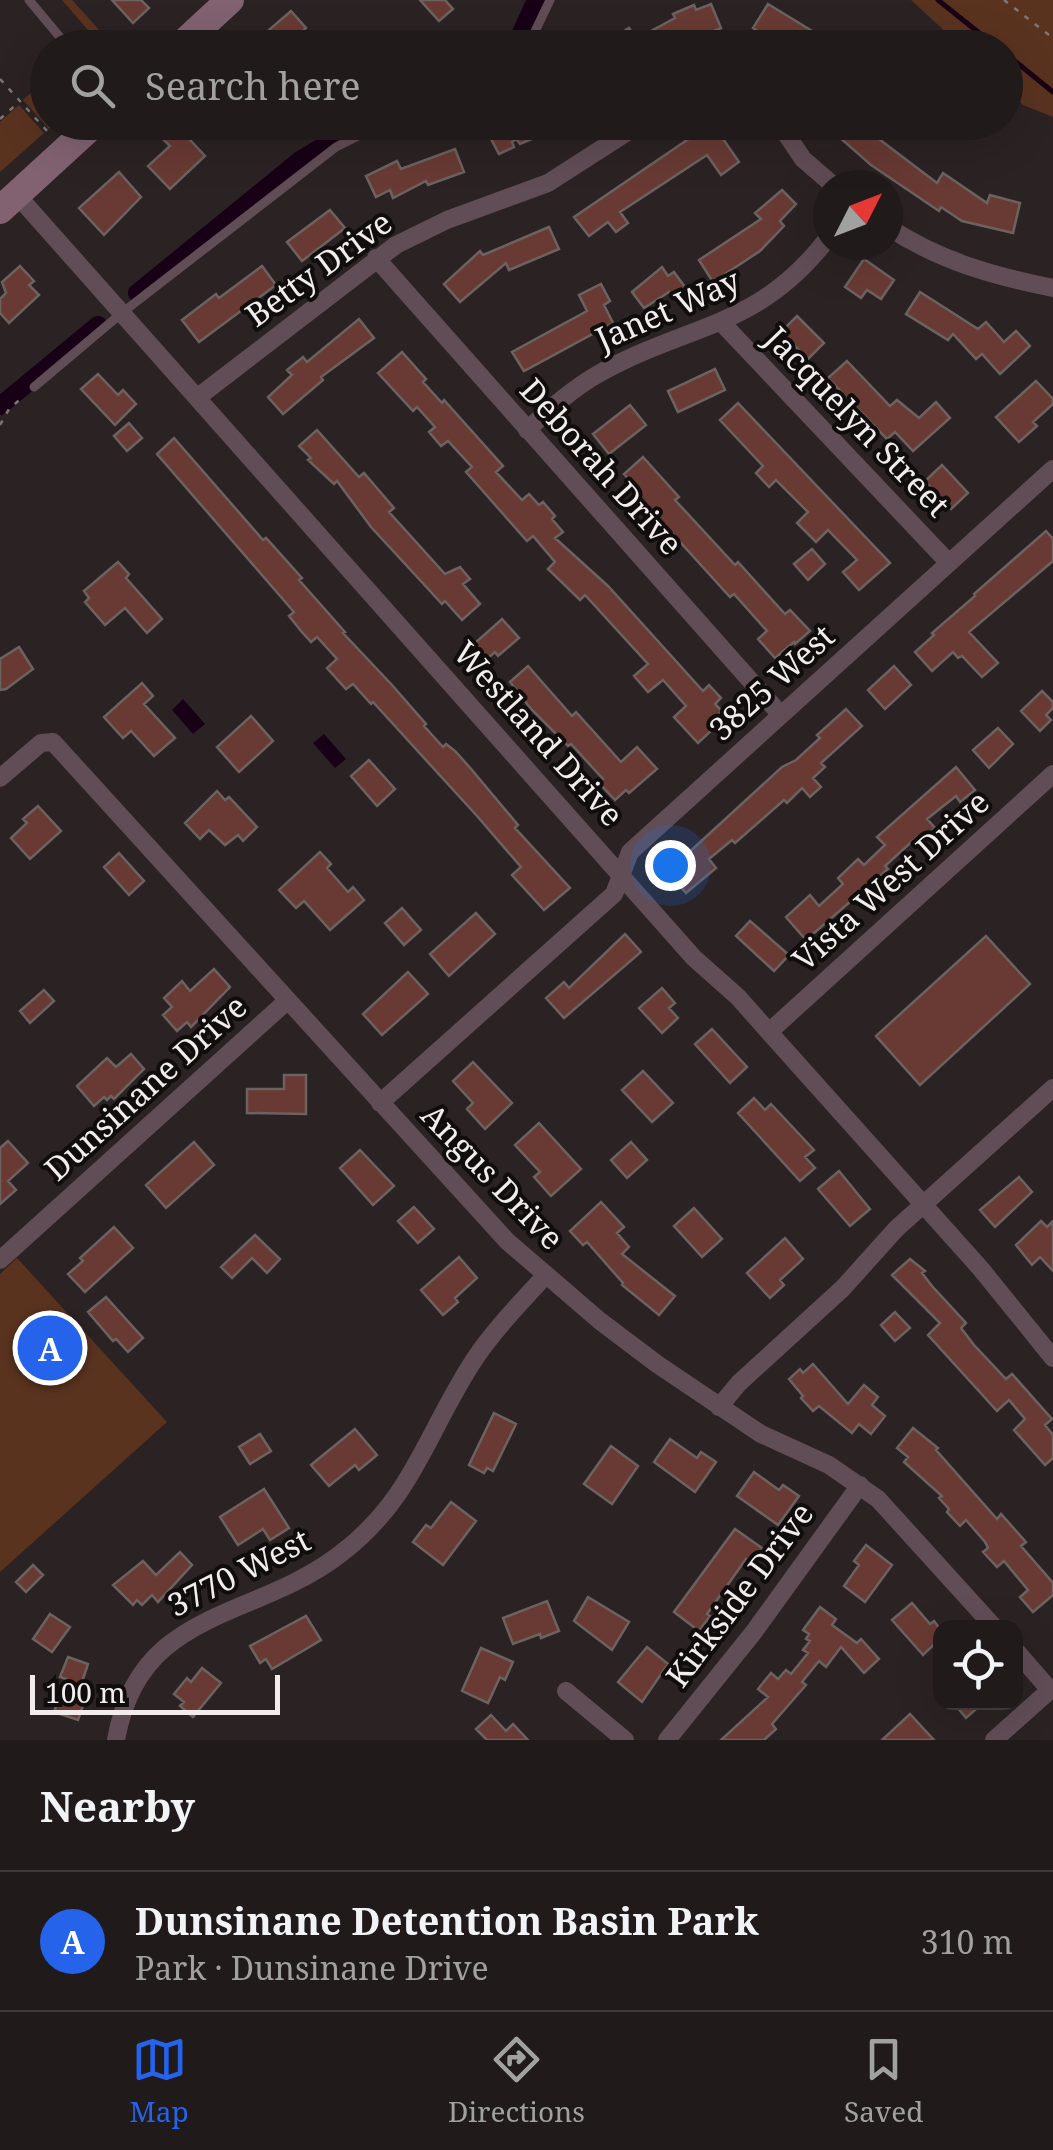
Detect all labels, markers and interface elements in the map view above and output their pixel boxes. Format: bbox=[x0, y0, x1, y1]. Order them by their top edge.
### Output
search box bbox=[30, 30, 1023, 140]
icon: search bbox=[65, 58, 120, 113]
text: Search here bbox=[145, 59, 361, 111]
north arrow bbox=[813, 170, 903, 260]
street label: Betty Drive bbox=[236, 200, 400, 335]
street label: Janet Way bbox=[588, 257, 747, 360]
street label: Jacquelyn Street bbox=[756, 316, 960, 525]
street label: Deborah Drive bbox=[511, 368, 693, 564]
street label: 3825 West bbox=[699, 614, 843, 749]
street label: Westland Drive bbox=[444, 631, 634, 835]
street label: Vista West Drive bbox=[782, 780, 998, 980]
your location bbox=[645, 840, 696, 891]
street label: Dunsinane Drive bbox=[35, 985, 255, 1189]
street label: Angus Drive bbox=[412, 1094, 574, 1258]
pin: A bbox=[18, 1310, 82, 1386]
street label: Kirkside Drive bbox=[655, 1493, 822, 1695]
street label: 3770 West bbox=[160, 1517, 317, 1626]
map controls bbox=[933, 1620, 1023, 1710]
button: locate bbox=[933, 1620, 1023, 1710]
scale bar bbox=[30, 1670, 280, 1714]
text: 100 m bbox=[45, 1673, 126, 1711]
text: Nearby bbox=[40, 1777, 195, 1834]
text: Dunsinane Detention Basin Park bbox=[135, 1894, 759, 1946]
text: A bbox=[60, 1920, 85, 1963]
text: 310 m bbox=[921, 1920, 1013, 1963]
text: Park · Dunsinane Drive bbox=[135, 1946, 489, 1989]
tab: Map bbox=[130, 2032, 189, 2130]
tab: Directions bbox=[448, 2032, 585, 2130]
tab: Saved bbox=[844, 2032, 923, 2130]

